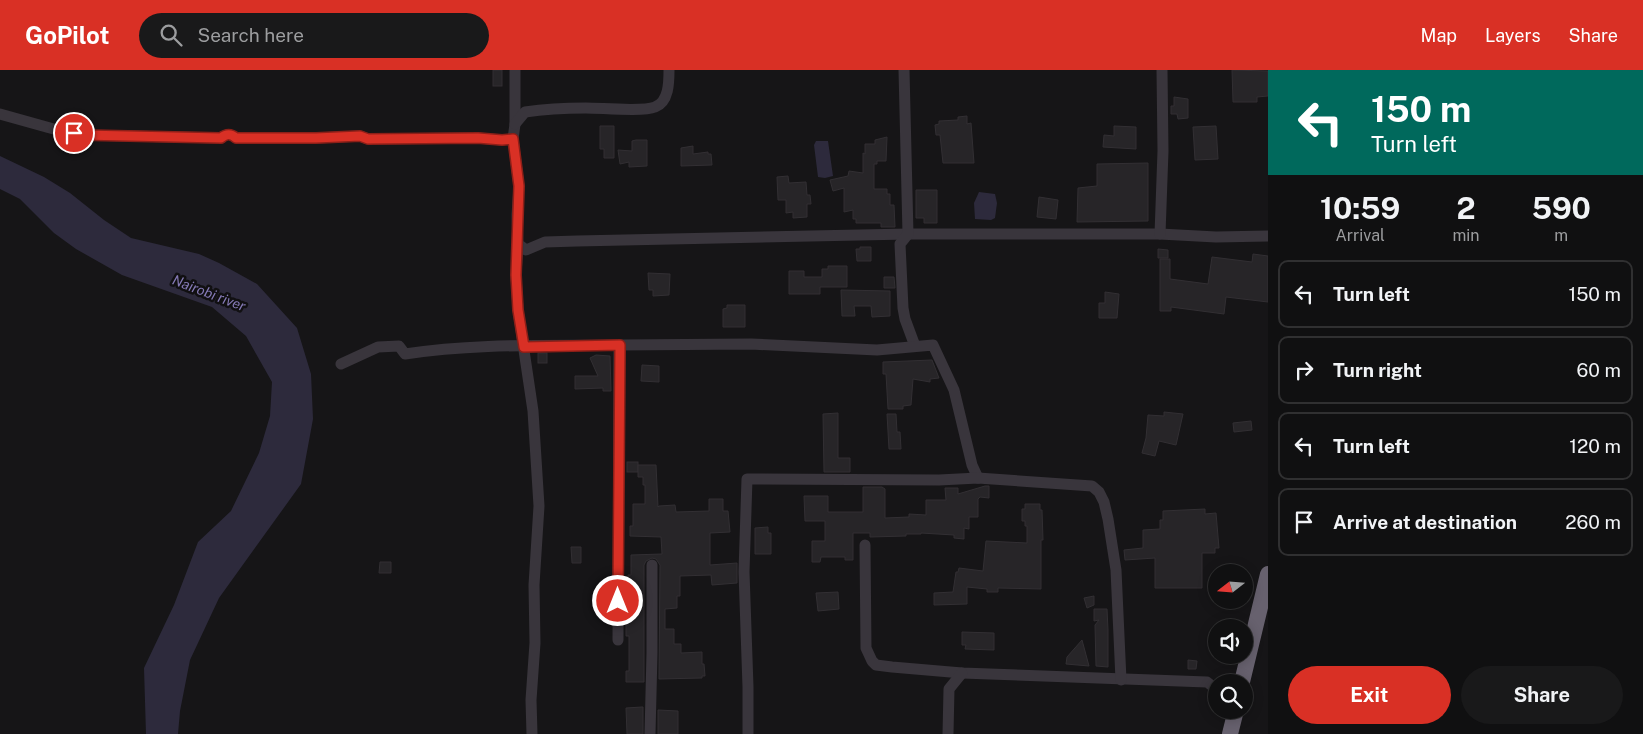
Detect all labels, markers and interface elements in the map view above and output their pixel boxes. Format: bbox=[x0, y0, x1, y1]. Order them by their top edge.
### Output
search box bbox=[139, 13, 489, 58]
text: GoPilot bbox=[25, 21, 109, 49]
icon: search bbox=[157, 21, 185, 49]
text: Search here bbox=[197, 24, 304, 46]
text: Map bbox=[1421, 25, 1457, 46]
text: Layers bbox=[1485, 25, 1541, 46]
text: Share bbox=[1569, 25, 1618, 46]
text: 150 m bbox=[1371, 89, 1471, 130]
icon: left bbox=[1288, 90, 1353, 155]
pin bbox=[53, 112, 95, 154]
icon: arrive bbox=[60, 119, 88, 147]
text: Turn left bbox=[1371, 131, 1457, 157]
text: 10:59 bbox=[1320, 190, 1400, 226]
text: 2 bbox=[1456, 190, 1476, 226]
text: 590 bbox=[1532, 190, 1591, 226]
text: Arrival bbox=[1336, 226, 1385, 245]
text: min bbox=[1452, 226, 1480, 245]
text: m bbox=[1554, 226, 1568, 245]
water label: Nairobi river bbox=[170, 272, 249, 315]
icon: left bbox=[1290, 280, 1318, 308]
text: Turn left bbox=[1333, 283, 1410, 305]
text: 150 m bbox=[1568, 283, 1621, 305]
icon: right bbox=[1290, 356, 1318, 384]
text: Turn right bbox=[1333, 359, 1422, 381]
text: 60 m bbox=[1577, 359, 1621, 381]
icon: left bbox=[1290, 432, 1318, 460]
text: Turn left bbox=[1333, 435, 1410, 457]
text: 120 m bbox=[1569, 435, 1621, 457]
icon: arrive bbox=[1290, 508, 1318, 536]
text: Arrive at destination bbox=[1333, 511, 1517, 533]
text: 260 m bbox=[1565, 511, 1621, 533]
north arrow bbox=[1208, 564, 1252, 609]
map controls bbox=[1208, 564, 1253, 719]
position arrow bbox=[591, 574, 643, 626]
button: sound bbox=[1208, 619, 1253, 664]
button: Exit bbox=[1288, 666, 1451, 724]
button: Share bbox=[1461, 666, 1623, 724]
button: search bbox=[1208, 674, 1253, 719]

